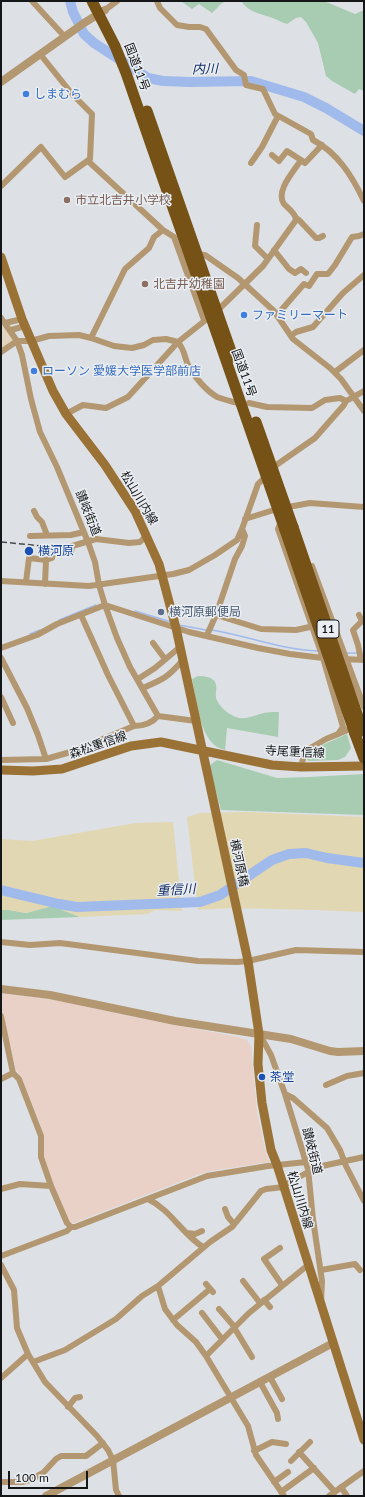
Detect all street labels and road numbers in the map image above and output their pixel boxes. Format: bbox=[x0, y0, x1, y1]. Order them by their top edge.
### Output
street label: 国道11号 bbox=[121, 41, 153, 93]
street label: 国道11号 bbox=[229, 347, 259, 399]
street label: 松山川内線 bbox=[117, 469, 161, 527]
street label: 讃岐街道 bbox=[72, 488, 104, 538]
road number: 11 bbox=[317, 620, 339, 638]
street label: 森松重信線 bbox=[67, 728, 129, 762]
street label: 寺尾重信線 bbox=[265, 743, 325, 761]
street label: 横河原橋 bbox=[227, 838, 251, 888]
street label: 讃岐街道 bbox=[299, 1126, 325, 1176]
street label: 松山川内線 bbox=[284, 1169, 316, 1231]

